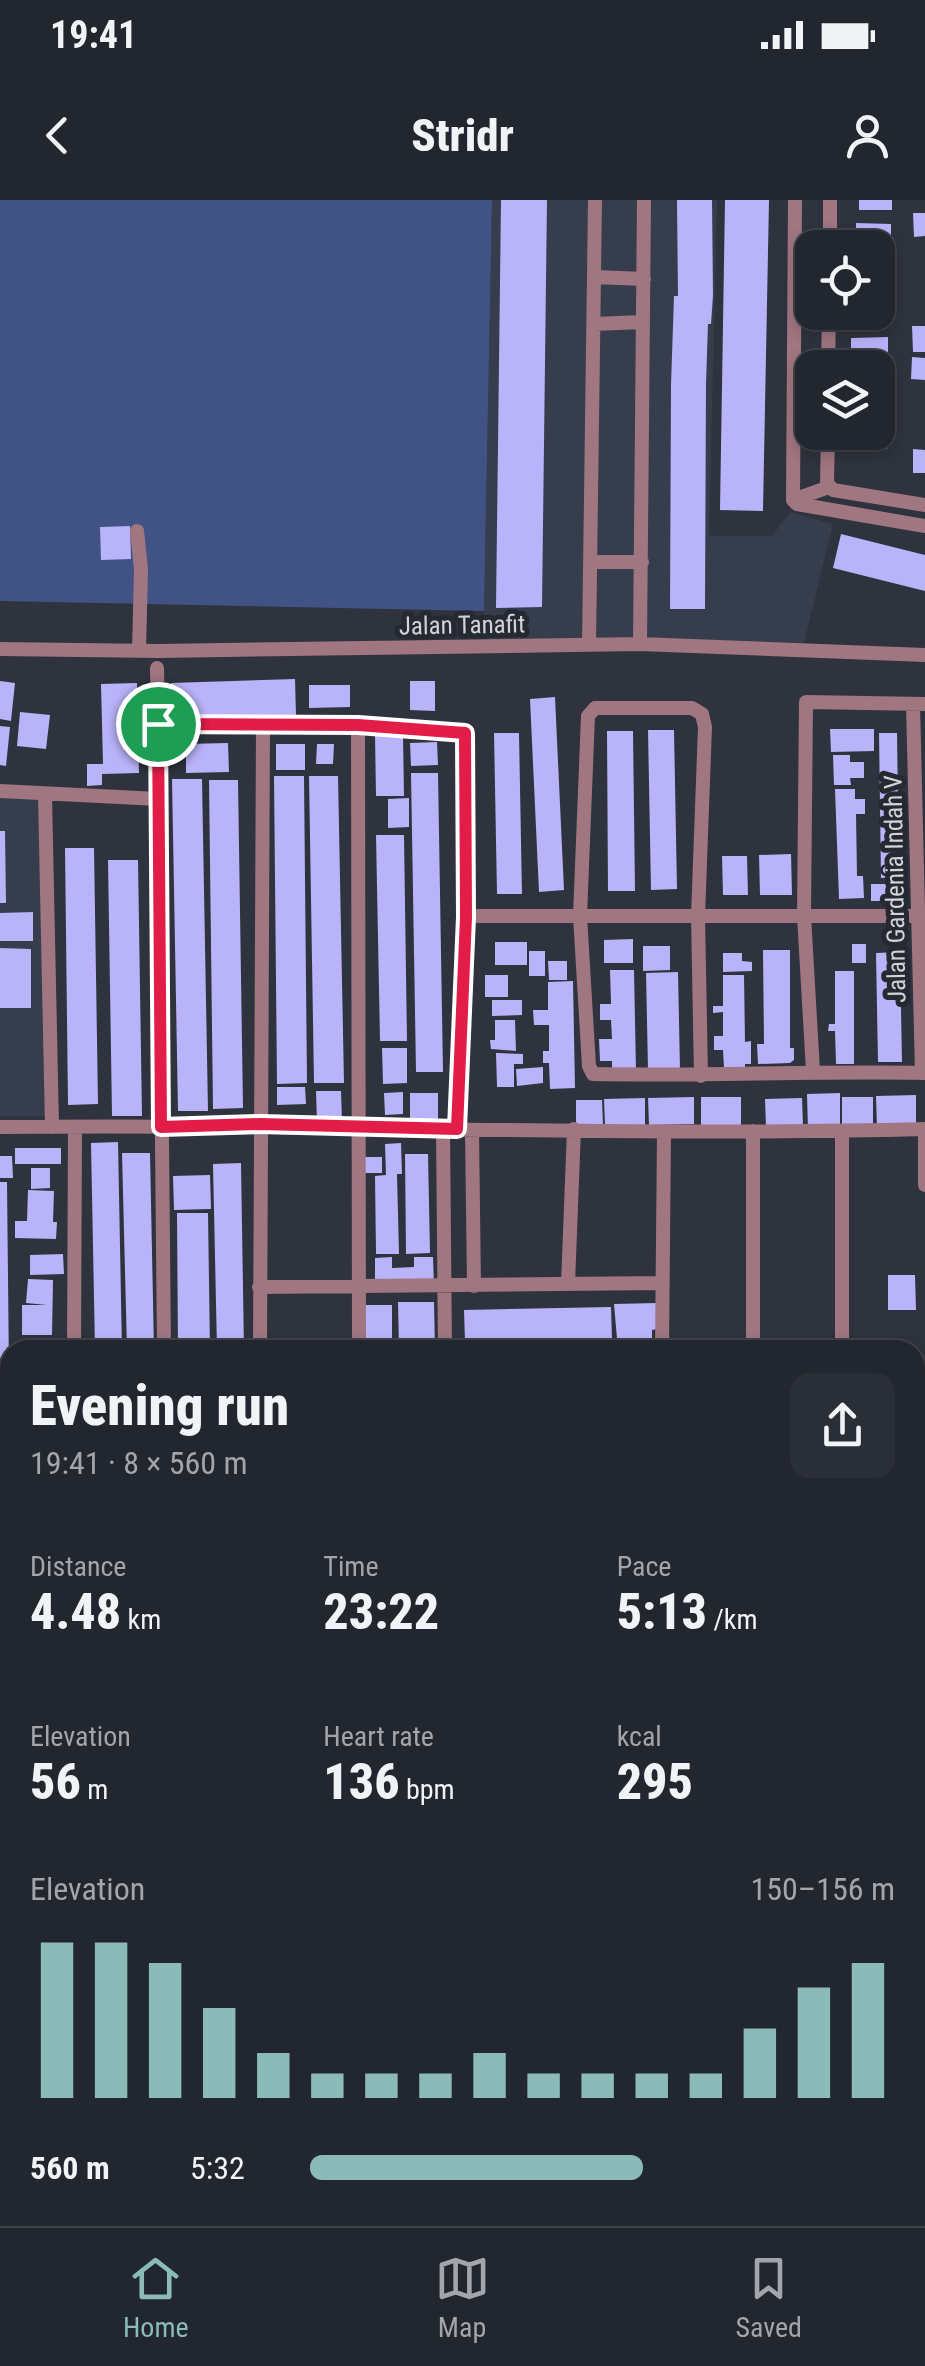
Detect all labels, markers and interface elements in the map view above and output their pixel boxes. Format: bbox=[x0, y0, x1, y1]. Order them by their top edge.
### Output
text: 19:41 bbox=[50, 13, 137, 57]
icon: back bbox=[30, 108, 85, 163]
icon: person bbox=[840, 108, 895, 163]
text: Stridr bbox=[411, 109, 514, 162]
map controls bbox=[795, 230, 895, 450]
button: locate bbox=[795, 230, 895, 330]
button: layers bbox=[795, 350, 895, 450]
street label: Jalan Tanafit bbox=[399, 609, 525, 641]
pin bbox=[116, 682, 201, 767]
icon: arrive bbox=[131, 697, 186, 752]
street label: Jalan Gardenia Indah V bbox=[879, 775, 911, 1003]
button: share bbox=[790, 1373, 895, 1478]
text: Evening run bbox=[30, 1374, 289, 1438]
text: 19:41 · 8 × 560 m bbox=[30, 1444, 248, 1482]
text: Distance bbox=[30, 1550, 127, 1583]
text: Time bbox=[323, 1550, 379, 1583]
text: Pace bbox=[617, 1550, 672, 1583]
text: 4.48 bbox=[30, 1583, 121, 1641]
text: 23:22 bbox=[323, 1583, 439, 1641]
text: 5:13 bbox=[617, 1583, 707, 1641]
text: km bbox=[121, 1603, 161, 1636]
text: /km bbox=[707, 1603, 758, 1636]
text: Elevation bbox=[30, 1720, 131, 1753]
text: Heart rate bbox=[323, 1720, 434, 1753]
text: kcal bbox=[617, 1720, 662, 1753]
text: 56 bbox=[30, 1753, 81, 1811]
text: 136 bbox=[323, 1753, 400, 1811]
text: 295 bbox=[617, 1753, 693, 1811]
text: m bbox=[81, 1773, 108, 1806]
text: bpm bbox=[400, 1773, 455, 1806]
text: Elevation bbox=[30, 1870, 145, 1908]
text: 150–156 m bbox=[750, 1870, 895, 1908]
text: 560 m bbox=[30, 2149, 110, 2187]
text: 5:32 bbox=[190, 2149, 245, 2187]
tab: Home bbox=[123, 2251, 189, 2344]
tab: Map bbox=[435, 2251, 490, 2344]
tab: Saved bbox=[735, 2251, 802, 2344]

